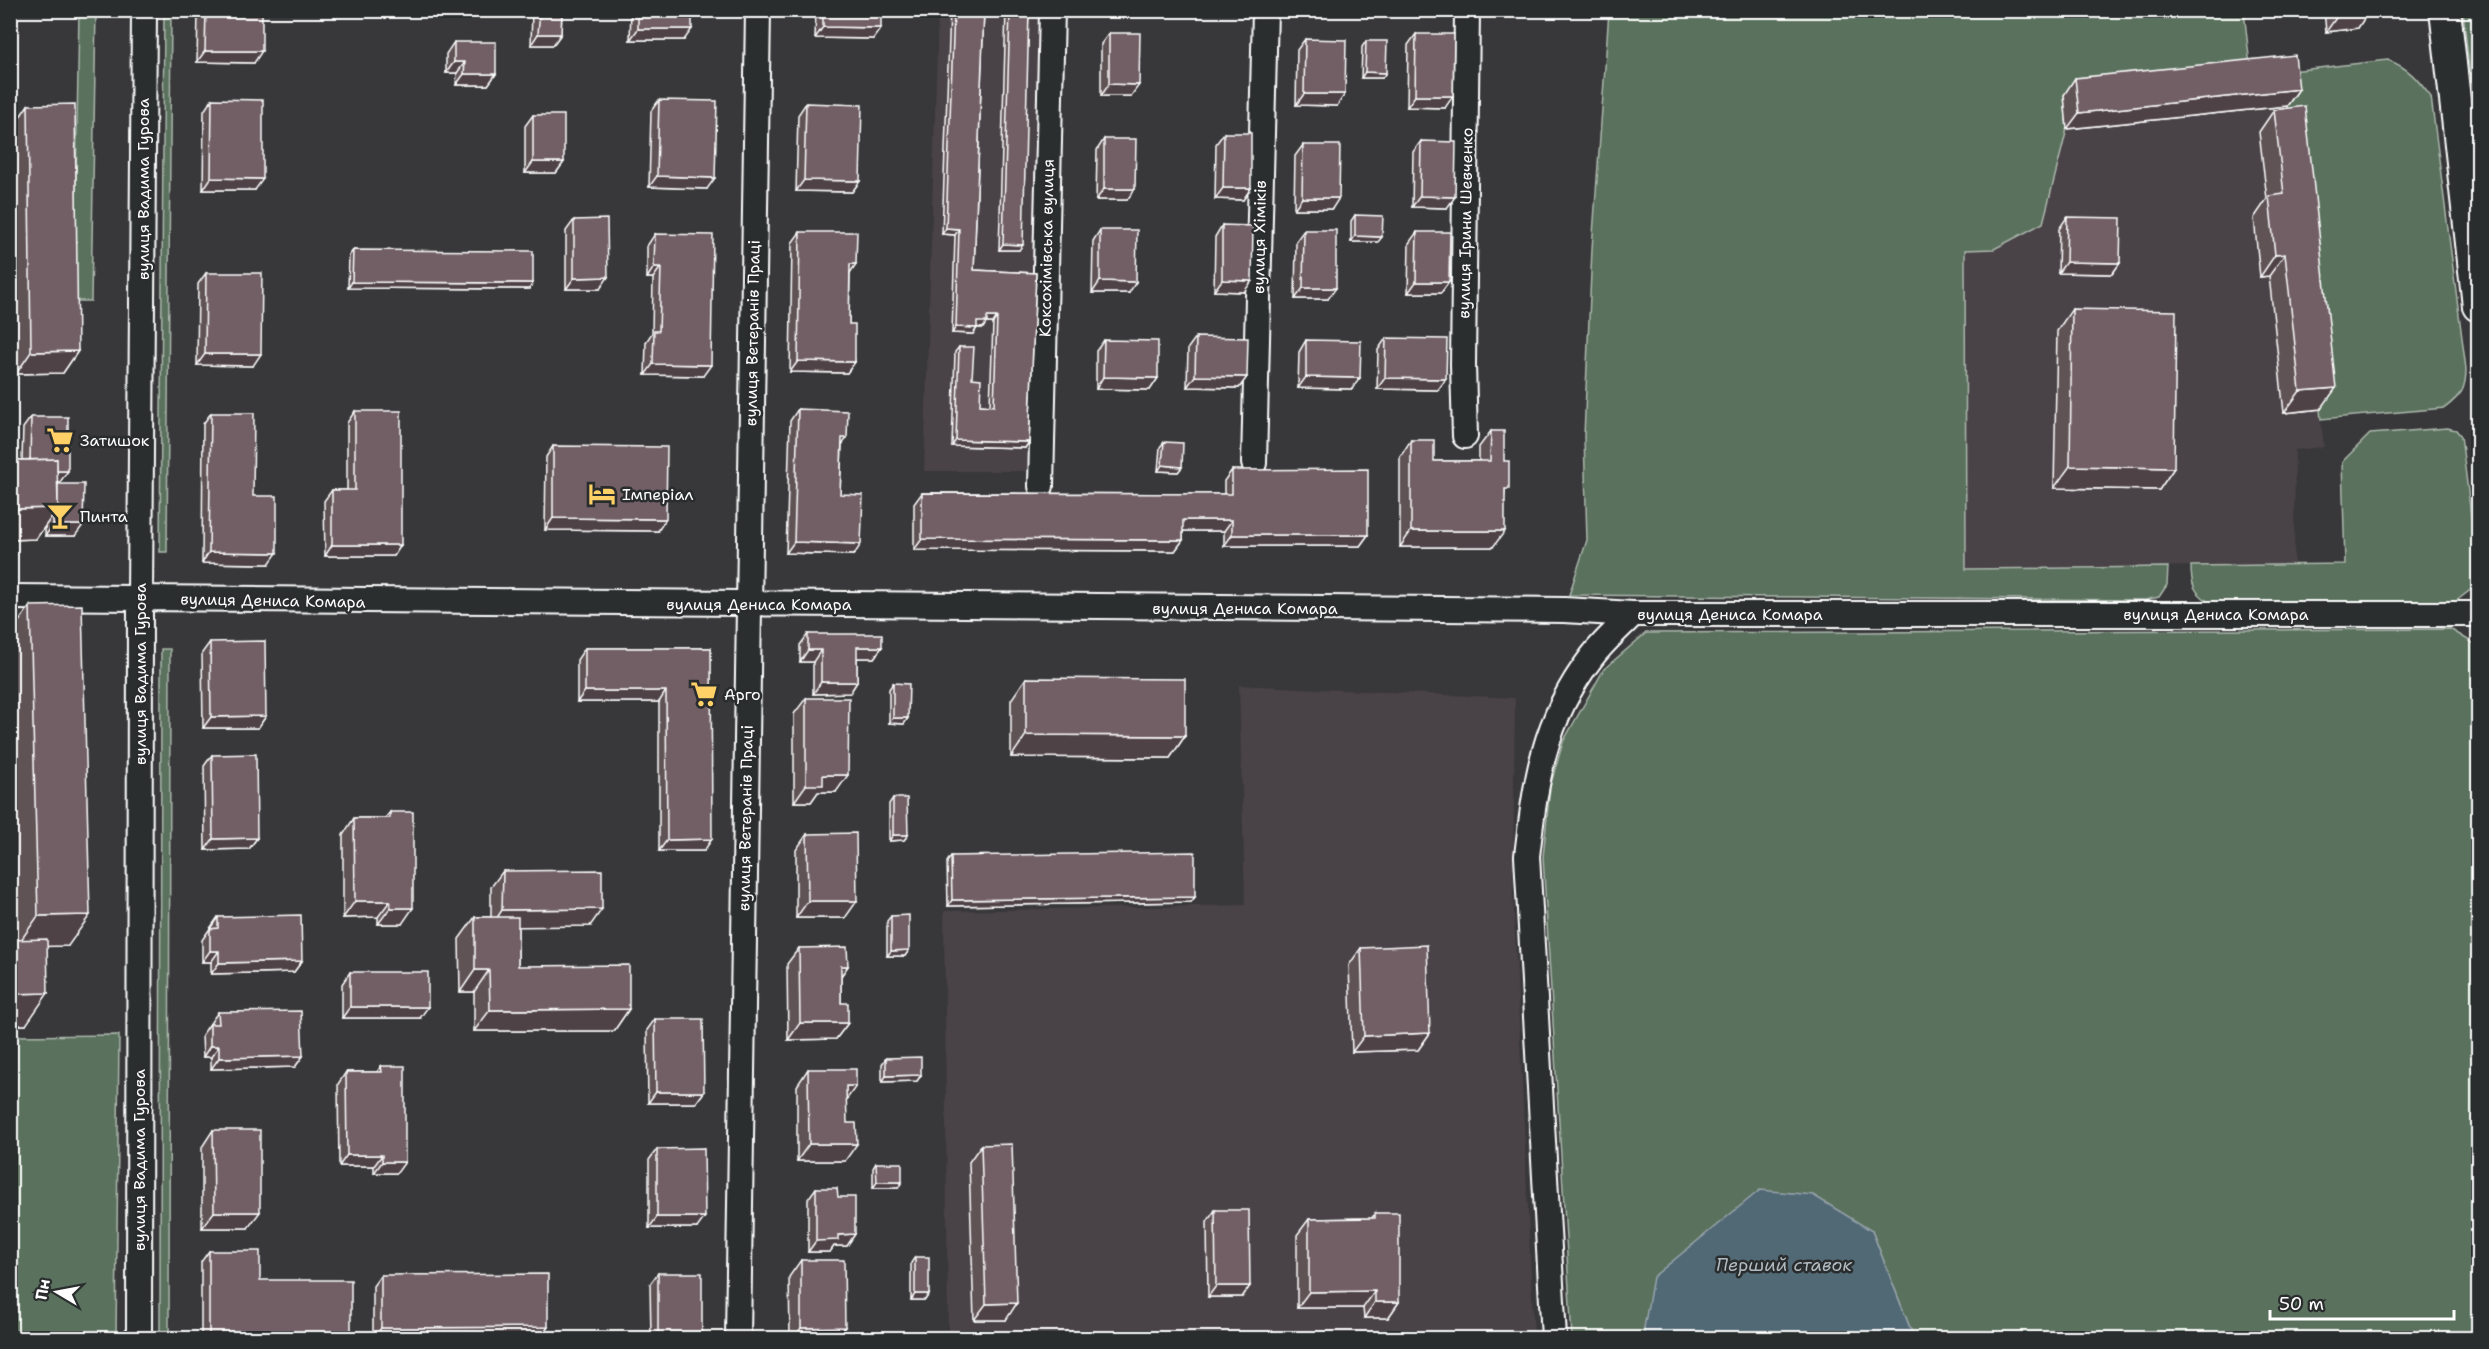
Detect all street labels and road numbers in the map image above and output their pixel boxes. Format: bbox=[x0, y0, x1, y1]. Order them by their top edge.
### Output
street label: вулиця Вадима Гурова bbox=[133, 98, 154, 280]
street label: вулиця Ірини Шевченко bbox=[1453, 127, 1478, 319]
street label: Коксохімівська вулиця bbox=[1034, 159, 1059, 337]
street label: вулиця Хіміків bbox=[1248, 180, 1271, 294]
street label: вулиця Ветеранів Праці bbox=[740, 240, 765, 426]
street label: вулиця Вадима Гурова bbox=[130, 583, 151, 765]
street label: вулиця Дениса Комара bbox=[180, 588, 366, 613]
street label: вулиця Дениса Комара bbox=[666, 594, 852, 615]
street label: вулиця Дениса Комара bbox=[1152, 598, 1338, 619]
street label: вулиця Дениса Комара bbox=[1637, 604, 1823, 625]
street label: вулиця Дениса Комара bbox=[2123, 604, 2309, 625]
street label: вулиця Ветеранів Праці bbox=[733, 725, 758, 911]
street label: вулиця Вадима Гурова bbox=[129, 1069, 150, 1251]

